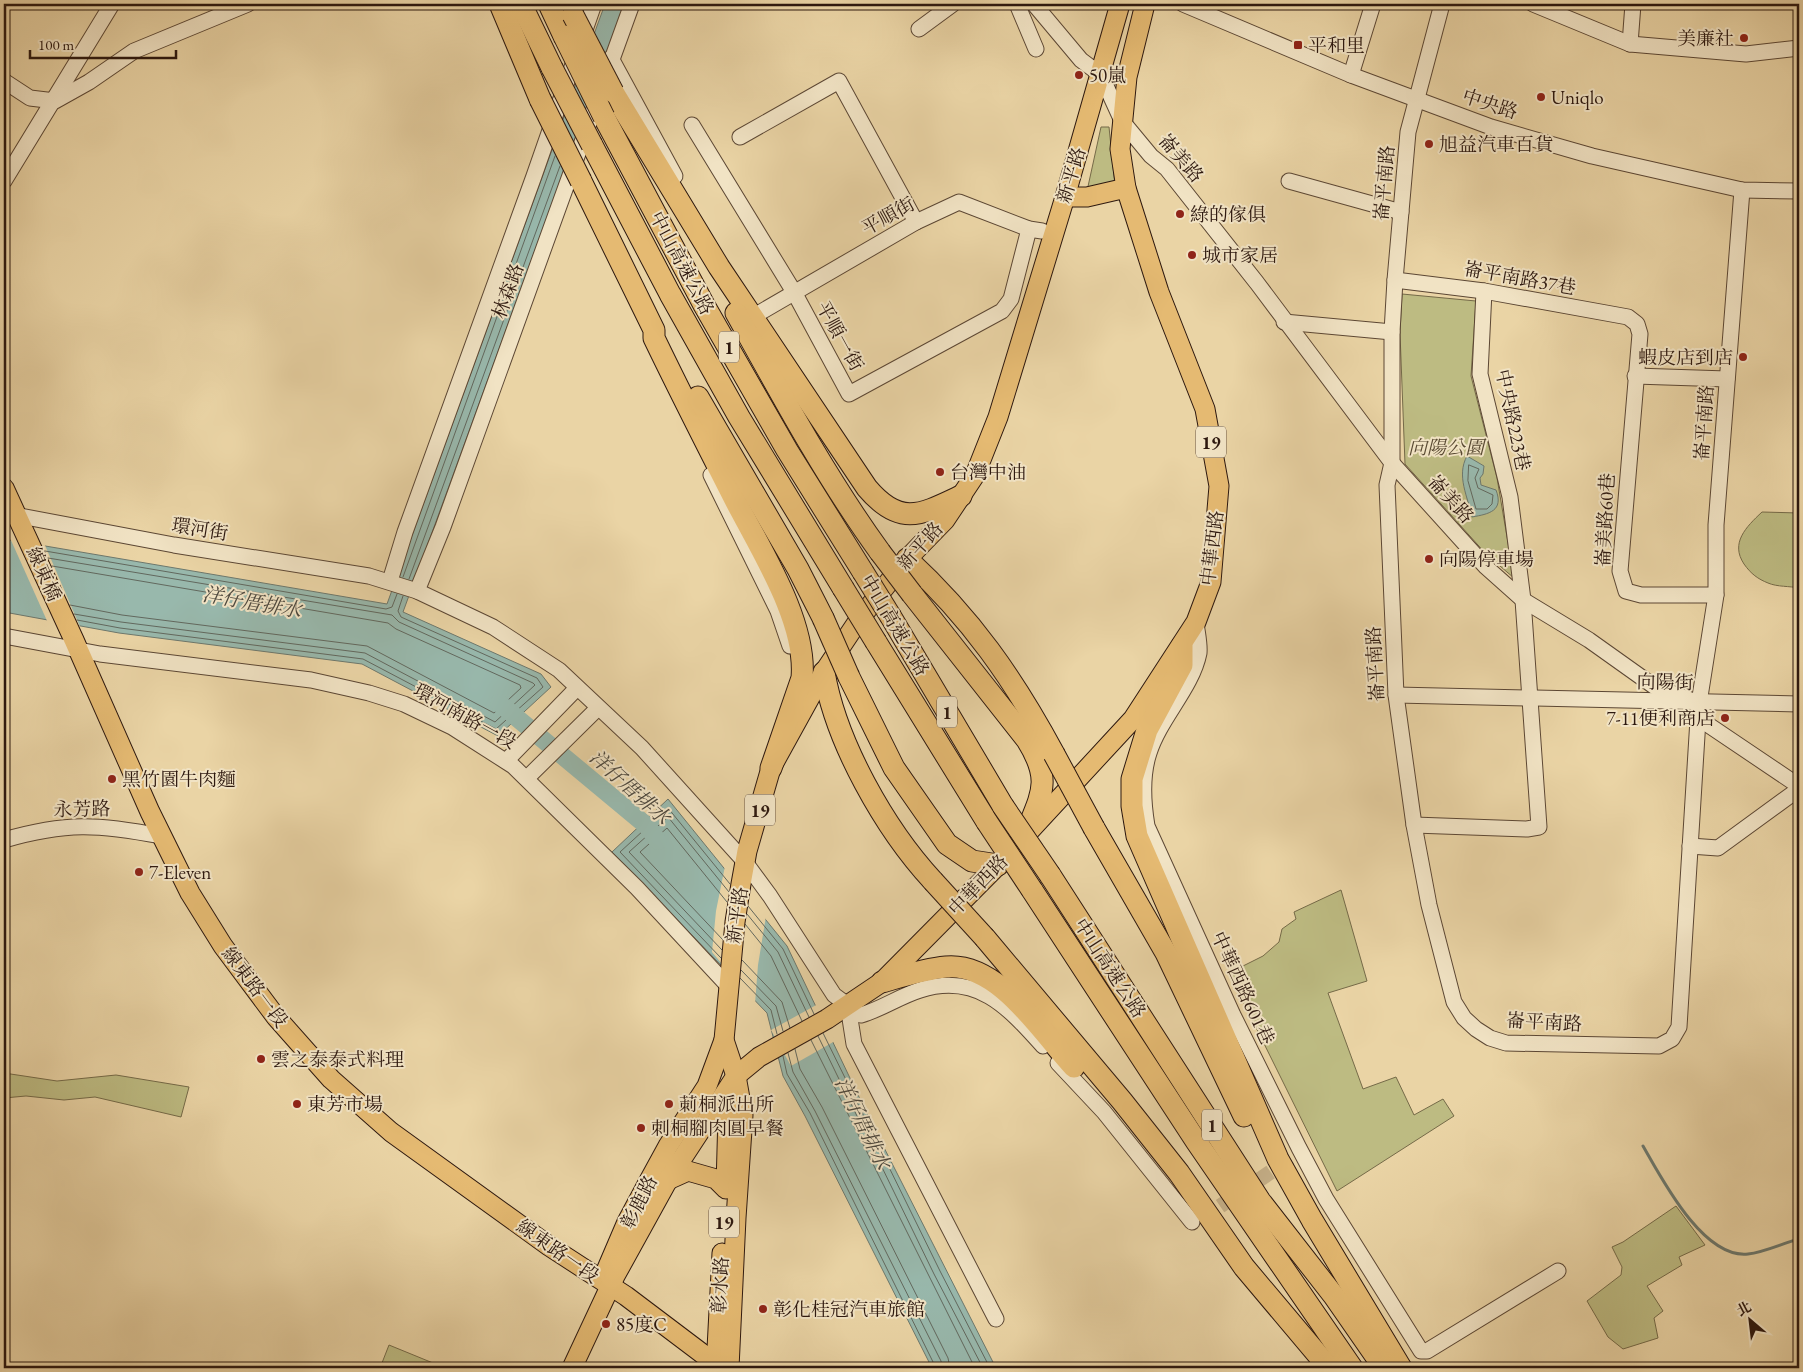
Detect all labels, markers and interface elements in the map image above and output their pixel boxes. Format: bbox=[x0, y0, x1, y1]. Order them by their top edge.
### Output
place label: 美廉社 bbox=[1677, 26, 1734, 51]
scale bar bbox=[30, 28, 176, 60]
marker: 美廉社 bbox=[1738, 32, 1750, 44]
place label: 平和里 bbox=[1308, 33, 1365, 58]
text: 100 m bbox=[38, 35, 75, 54]
marker: 平和里 bbox=[1292, 39, 1304, 51]
place label: 50嵐 bbox=[1089, 63, 1126, 88]
marker: 50嵐 bbox=[1073, 69, 1085, 81]
street label: 中央路 bbox=[1459, 83, 1521, 125]
place label: Uniqlo bbox=[1551, 85, 1604, 110]
marker: Uniqlo bbox=[1535, 91, 1547, 103]
street label: 崙美路 bbox=[1153, 128, 1209, 188]
place label: 旭益汽車百貨 bbox=[1439, 132, 1553, 157]
marker: 旭益汽車百貨 bbox=[1423, 138, 1435, 150]
street label: 新平路 bbox=[1051, 144, 1091, 206]
street label: 崙平南路 bbox=[1368, 144, 1400, 222]
street label: 平順街 bbox=[857, 191, 919, 241]
place label: 綠的傢俱 bbox=[1190, 202, 1266, 227]
street label: 中山高速公路 bbox=[644, 207, 720, 319]
marker: 綠的傢俱 bbox=[1174, 208, 1186, 220]
place label: 城市家居 bbox=[1202, 243, 1278, 268]
marker: 城市家居 bbox=[1186, 249, 1198, 261]
street label: 崙平南路37巷 bbox=[1462, 256, 1578, 300]
street label: 林森路 bbox=[487, 260, 529, 322]
street label: 平順一街 bbox=[811, 297, 869, 375]
road number: 1 bbox=[719, 332, 739, 362]
place label: 蝦皮店到店 bbox=[1638, 345, 1733, 370]
marker: 蝦皮店到店 bbox=[1737, 351, 1749, 363]
street label: 中央路223巷 bbox=[1490, 367, 1536, 473]
street label: 崙平南路 bbox=[1689, 384, 1719, 462]
road number: 19 bbox=[1196, 427, 1226, 458]
park label: 向陽公園 bbox=[1408, 435, 1487, 460]
place label: 台灣中油 bbox=[950, 460, 1026, 485]
marker: 台灣中油 bbox=[934, 466, 946, 478]
street label: 崙美路 bbox=[1423, 469, 1479, 529]
street label: 崙美路60巷 bbox=[1590, 472, 1620, 568]
street label: 中華西路 bbox=[1195, 509, 1229, 587]
street label: 環河街 bbox=[170, 512, 230, 546]
street label: 新平路 bbox=[892, 516, 948, 576]
street label: 線東橋 bbox=[21, 543, 67, 605]
place label: 向陽停車場 bbox=[1439, 547, 1534, 572]
marker: 向陽停車場 bbox=[1423, 553, 1435, 565]
street label: 中山高速公路 bbox=[855, 570, 935, 680]
water label: 洋仔厝排水 bbox=[201, 581, 305, 624]
street label: 崙平南路 bbox=[1361, 625, 1389, 703]
street label: 向陽街 bbox=[1636, 669, 1694, 695]
street label: 環河南路一段 bbox=[409, 677, 521, 755]
road number: 1 bbox=[937, 696, 957, 728]
place label: 7-11便利商店 bbox=[1606, 706, 1715, 731]
marker: 7-11便利商店 bbox=[1719, 712, 1731, 724]
water label: 洋仔厝排水 bbox=[584, 744, 677, 831]
place label: 黑竹園牛肉麵 bbox=[122, 767, 236, 792]
marker: 黑竹園牛肉麵 bbox=[106, 773, 118, 785]
road number: 19 bbox=[745, 794, 775, 826]
street label: 永芳路 bbox=[53, 796, 111, 822]
street label: 中華西路 bbox=[943, 849, 1013, 921]
place label: 7-Eleven bbox=[149, 860, 211, 885]
marker: 7-Eleven bbox=[133, 866, 145, 878]
street label: 新平路 bbox=[721, 885, 753, 945]
street label: 中山高速公路 bbox=[1068, 913, 1152, 1023]
street label: 中華西路601巷 bbox=[1206, 927, 1280, 1049]
street label: 線東路一段 bbox=[216, 942, 294, 1032]
street label: 崙平南路 bbox=[1505, 1008, 1583, 1036]
place label: 雲之泰泰式料理 bbox=[271, 1047, 404, 1072]
marker: 雲之泰泰式料理 bbox=[255, 1053, 267, 1065]
water label: 洋仔厝排水 bbox=[829, 1072, 897, 1175]
place label: 東芳市場 bbox=[307, 1092, 383, 1117]
place label: 莿桐派出所 bbox=[679, 1092, 774, 1117]
marker: 東芳市場 bbox=[291, 1098, 303, 1110]
marker: 莿桐派出所 bbox=[663, 1098, 675, 1110]
road number: 1 bbox=[1202, 1110, 1222, 1140]
place label: 刺桐腳肉圓早餐 bbox=[651, 1116, 784, 1141]
marker: 刺桐腳肉圓早餐 bbox=[635, 1122, 647, 1134]
street label: 彰鹿路 bbox=[615, 1171, 663, 1233]
road number: 19 bbox=[709, 1206, 739, 1238]
street label: 線東路一段 bbox=[512, 1214, 604, 1288]
street label: 彰水路 bbox=[706, 1256, 734, 1314]
north arrow bbox=[1726, 1294, 1776, 1344]
place label: 彰化桂冠汽車旅館 bbox=[773, 1297, 925, 1322]
text: 北 bbox=[1733, 1297, 1754, 1320]
marker: 彰化桂冠汽車旅館 bbox=[757, 1303, 769, 1315]
place label: 85度C bbox=[616, 1312, 667, 1337]
marker: 85度C bbox=[600, 1318, 612, 1330]

